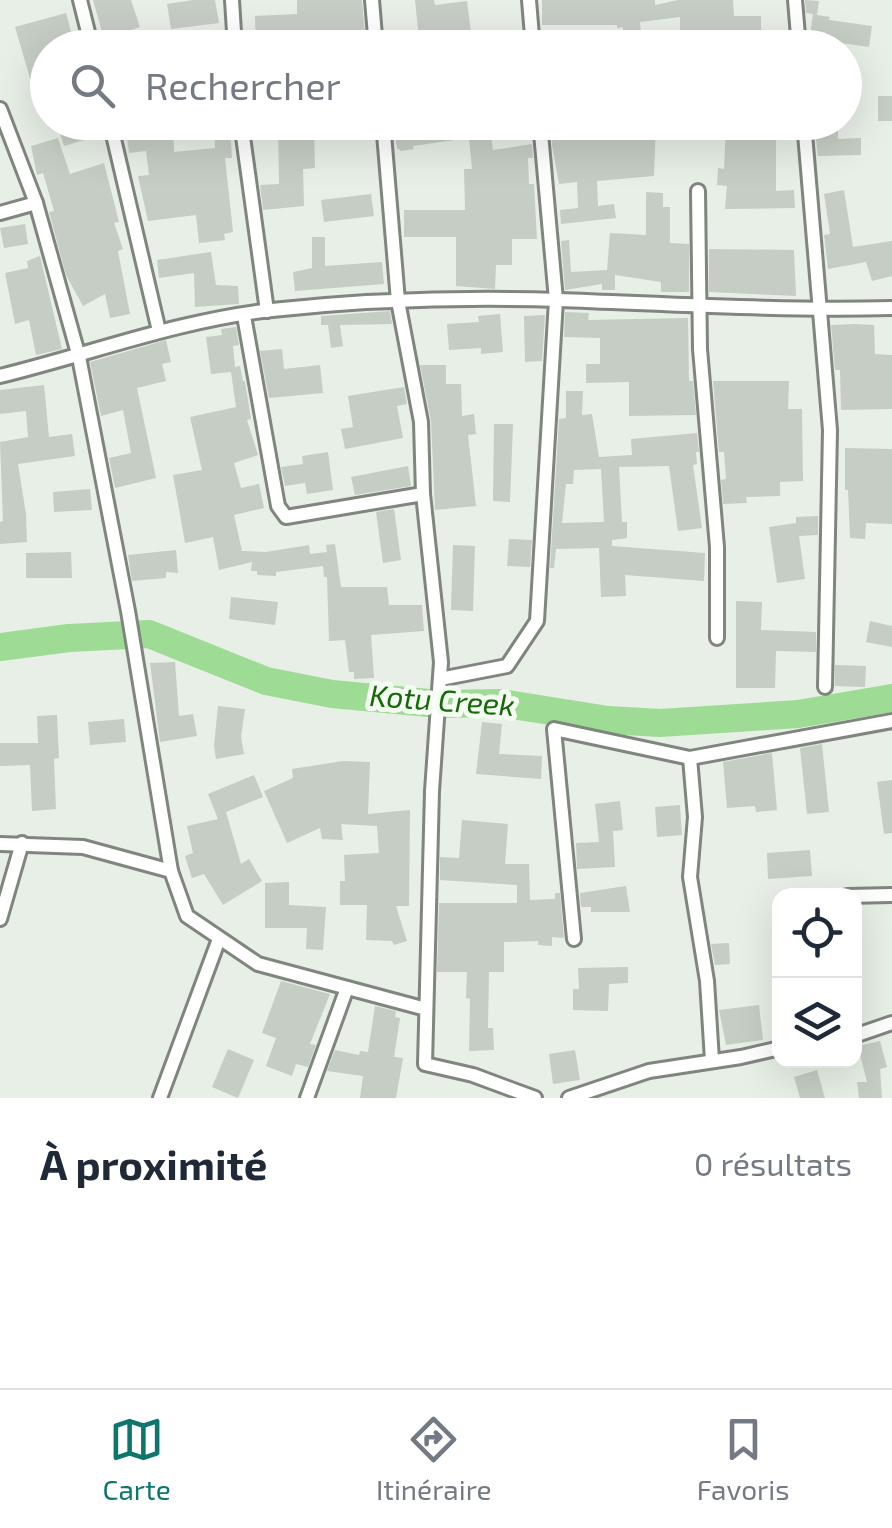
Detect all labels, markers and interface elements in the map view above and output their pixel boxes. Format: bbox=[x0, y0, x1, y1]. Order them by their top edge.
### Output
search box bbox=[30, 30, 862, 140]
icon: search bbox=[65, 58, 120, 113]
text: Rechercher bbox=[145, 62, 341, 108]
water label: Kotu Creek bbox=[368, 676, 516, 722]
map controls bbox=[772, 888, 862, 1068]
button: locate bbox=[772, 888, 862, 978]
button: layers bbox=[772, 978, 862, 1068]
text: À proximité bbox=[40, 1138, 267, 1188]
text: 0 résultats bbox=[694, 1144, 852, 1182]
tab: Carte bbox=[103, 1412, 171, 1506]
tab: Itinéraire bbox=[376, 1412, 492, 1506]
tab: Favoris bbox=[697, 1412, 789, 1506]

